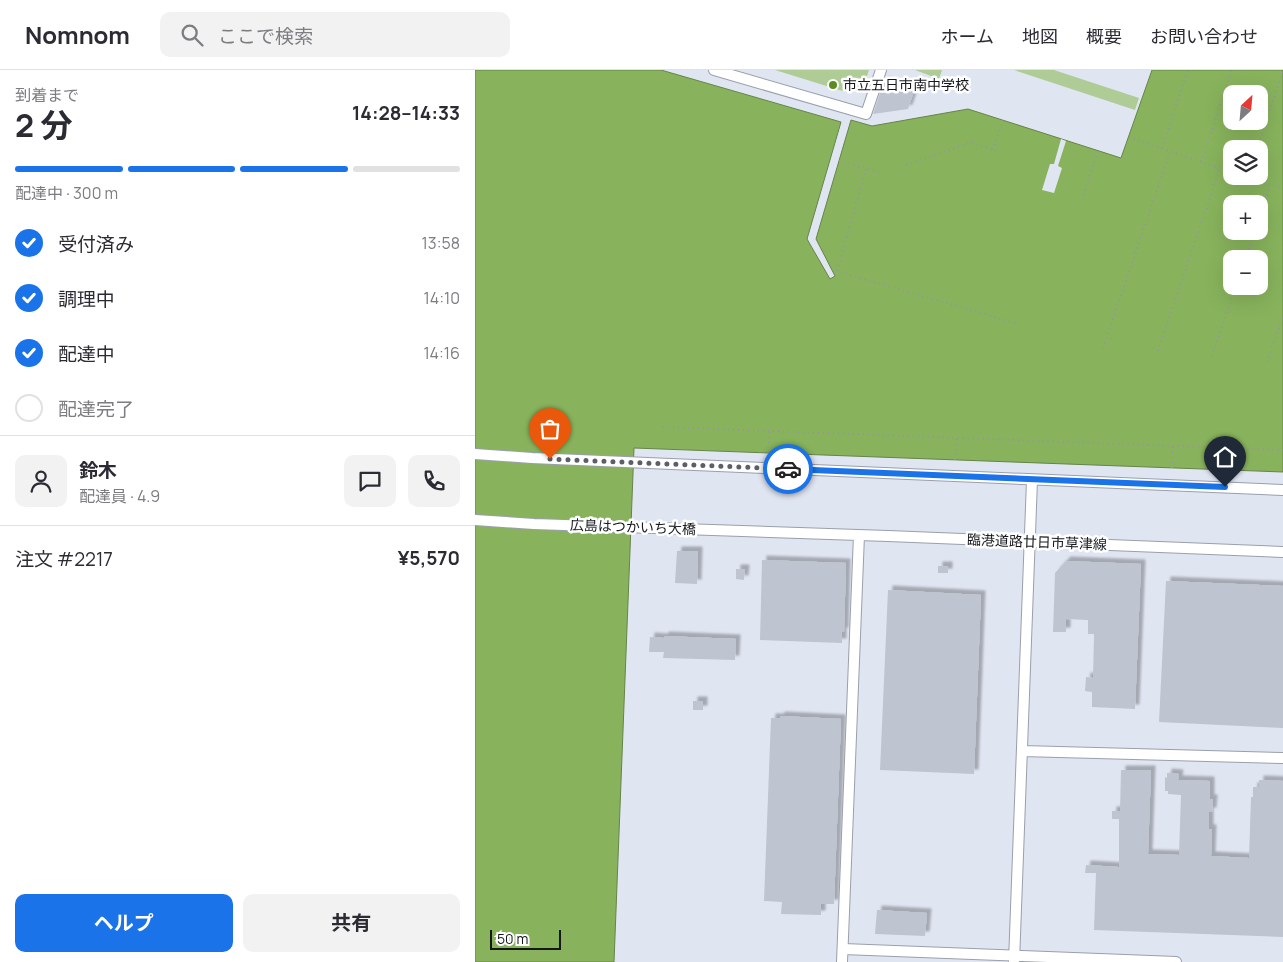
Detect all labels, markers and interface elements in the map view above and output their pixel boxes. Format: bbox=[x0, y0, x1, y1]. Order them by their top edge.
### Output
search box bbox=[160, 12, 510, 57]
text: Nomnom bbox=[25, 18, 130, 51]
icon: search bbox=[178, 21, 206, 49]
text: ここで検索 bbox=[218, 23, 313, 49]
text: ホーム bbox=[941, 24, 994, 48]
text: 地図 bbox=[1022, 24, 1058, 48]
text: 概要 bbox=[1086, 24, 1122, 48]
text: お問い合わせ bbox=[1150, 24, 1258, 48]
place label: 市立五日市南中学校 bbox=[843, 75, 969, 94]
marker: 市立五日市南中学校 bbox=[827, 79, 839, 91]
text: 到着まで bbox=[15, 84, 79, 106]
north arrow bbox=[1223, 85, 1267, 130]
map controls bbox=[1223, 85, 1268, 295]
text: 14:28–14:33 bbox=[352, 100, 460, 126]
text: 2 分 bbox=[15, 103, 72, 147]
button: layers bbox=[1223, 140, 1268, 185]
text: 配達中 · 300 m bbox=[15, 182, 118, 204]
button: + bbox=[1223, 195, 1268, 240]
icon: check bbox=[15, 229, 43, 257]
text: 受付済み bbox=[58, 231, 134, 257]
text: 13:58 bbox=[422, 232, 460, 254]
button: − bbox=[1223, 250, 1268, 295]
icon: check bbox=[15, 284, 43, 312]
text: 調理中 bbox=[58, 286, 115, 312]
text: 14:10 bbox=[424, 287, 460, 309]
icon: check bbox=[15, 339, 43, 367]
text: 配達中 bbox=[58, 341, 115, 367]
text: 14:16 bbox=[423, 342, 460, 364]
text: 配達完了 bbox=[58, 396, 134, 422]
pin bbox=[529, 408, 571, 459]
icon: bag bbox=[536, 415, 564, 443]
pin bbox=[1204, 436, 1246, 487]
icon: home bbox=[1211, 443, 1239, 471]
courier bbox=[763, 444, 813, 494]
button: person bbox=[15, 455, 67, 507]
button: chat bbox=[344, 455, 396, 507]
button: phone bbox=[408, 455, 460, 507]
icon: car bbox=[774, 455, 802, 483]
text: 鈴木 bbox=[79, 457, 117, 483]
text: 配達員 · 4.9 bbox=[79, 485, 160, 507]
street label: 広島はつかいち大橋 bbox=[570, 515, 696, 538]
street label: 臨港道路廿日市草津線 bbox=[967, 530, 1107, 553]
text: ¥5,570 bbox=[398, 545, 460, 571]
text: 注文 #2217 bbox=[15, 546, 113, 572]
button: ヘルプ bbox=[15, 894, 233, 952]
button: 共有 bbox=[243, 894, 460, 952]
scale bar bbox=[490, 927, 561, 950]
text: 50 m bbox=[497, 929, 528, 948]

